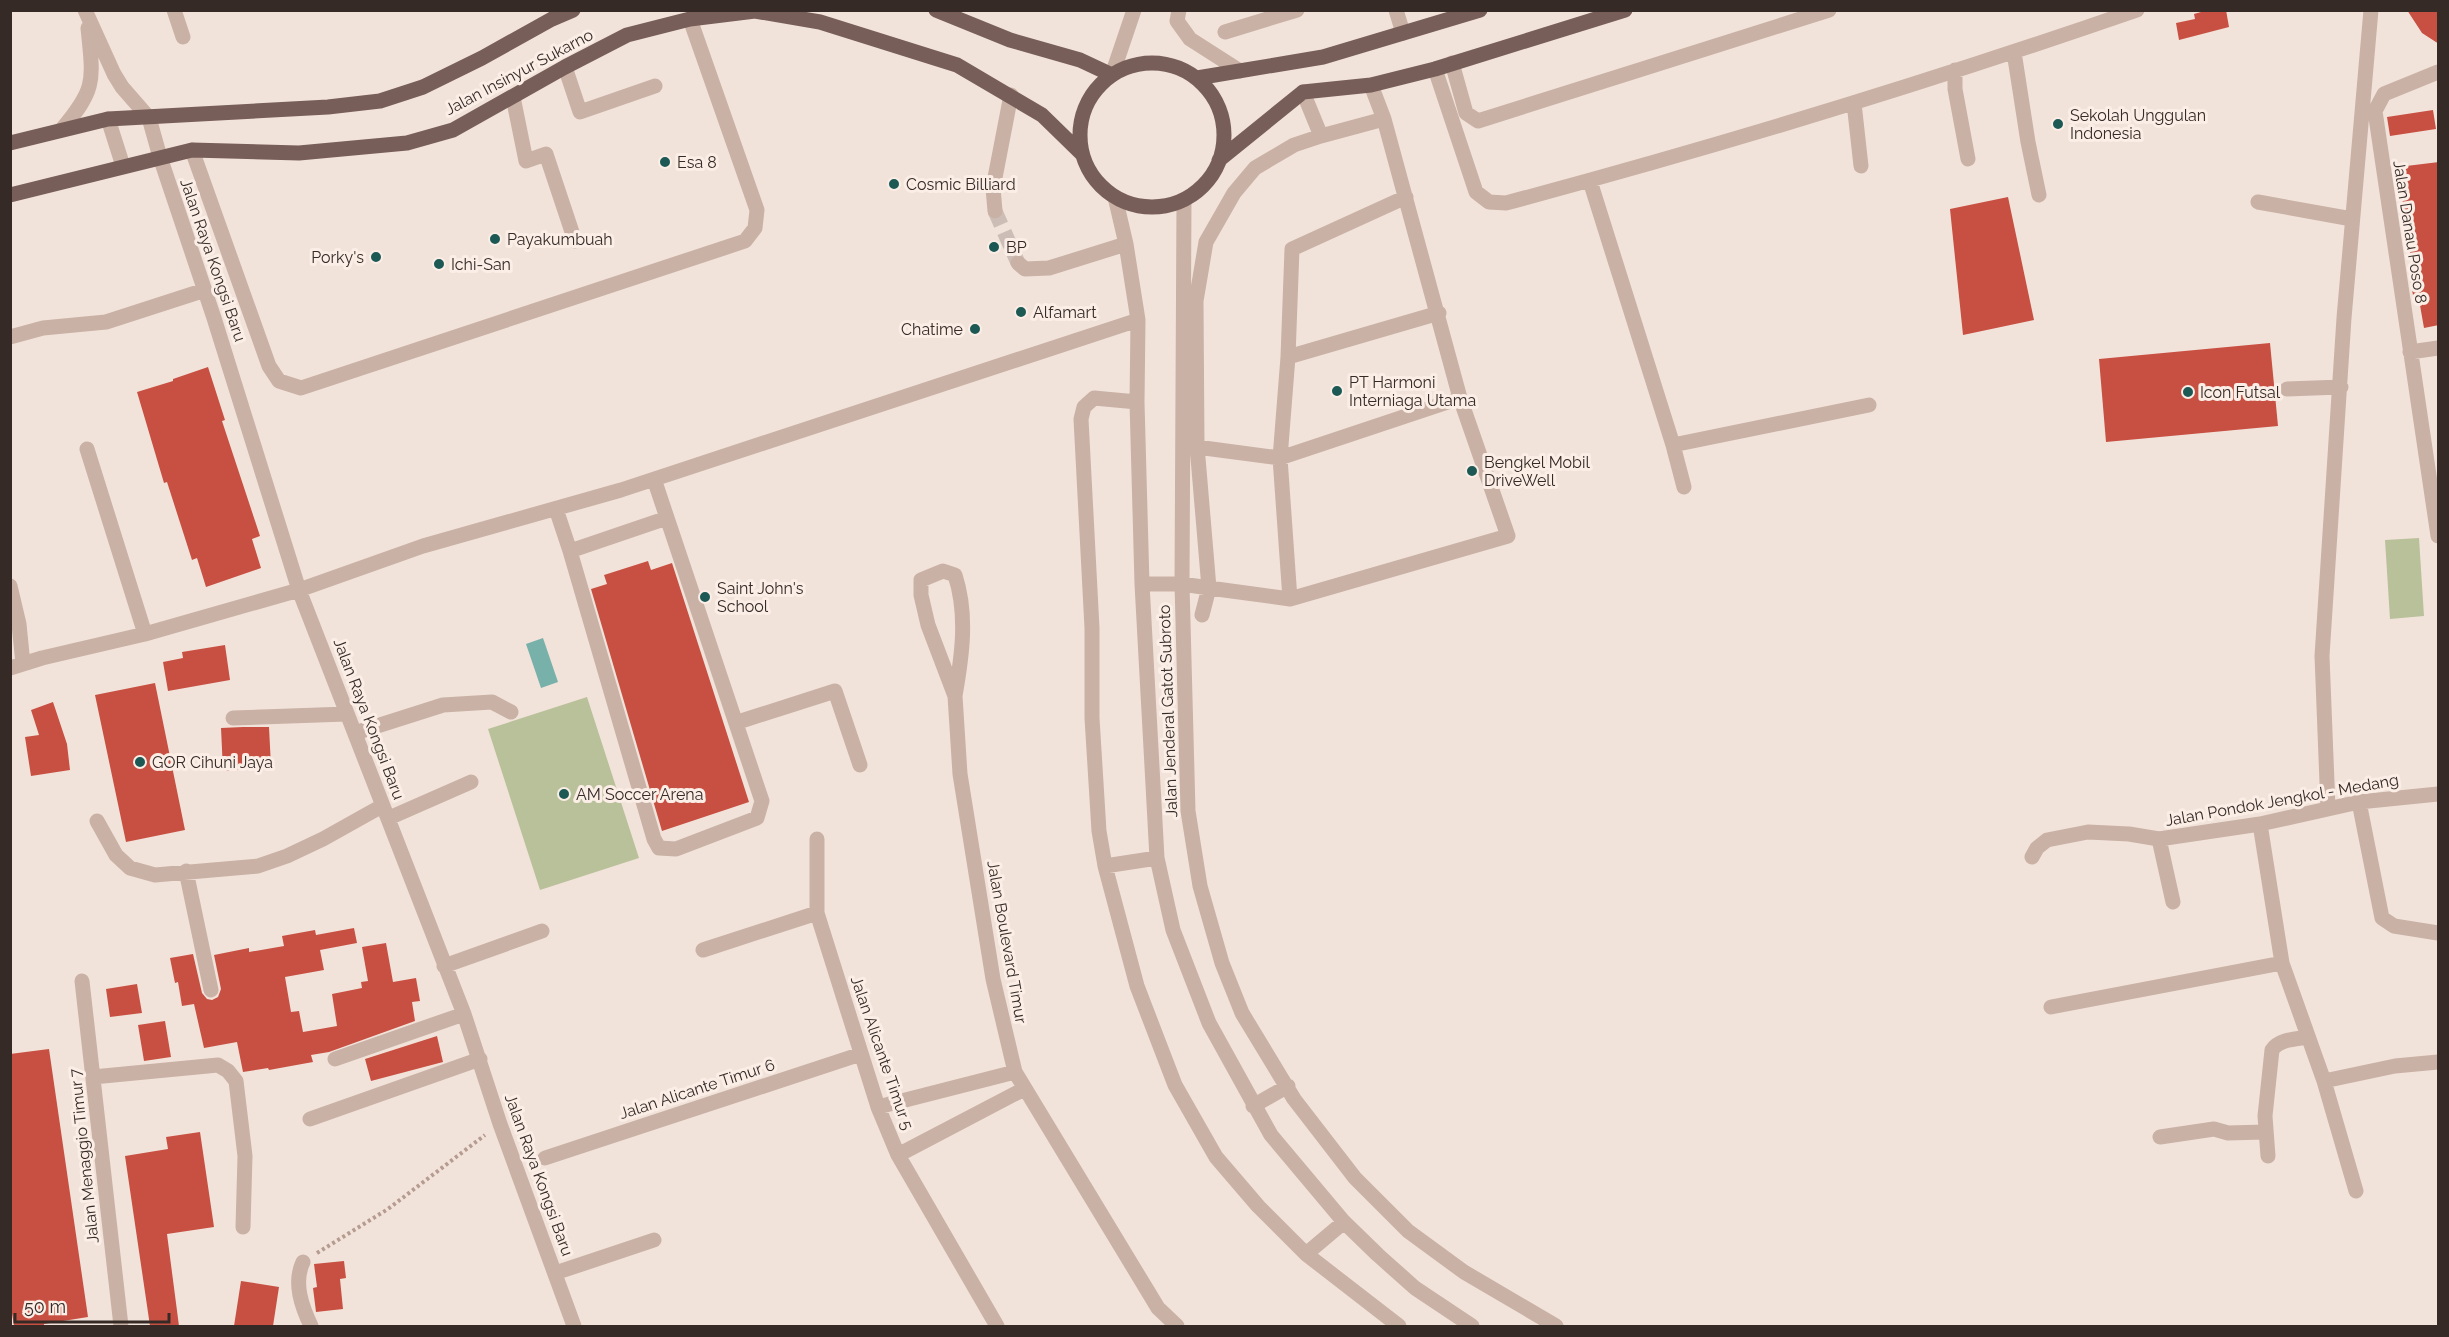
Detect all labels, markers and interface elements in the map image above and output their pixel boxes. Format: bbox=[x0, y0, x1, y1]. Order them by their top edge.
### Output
street label: Jalan Insinyur Sukarno bbox=[442, 25, 596, 119]
place label: Sekolah Unggulan Indonesia bbox=[2070, 106, 2206, 143]
marker: Sekolah Unggulan Indonesia bbox=[2051, 117, 2065, 131]
place label: Esa 8 bbox=[677, 153, 717, 172]
marker: Esa 8 bbox=[658, 155, 672, 169]
street label: Jalan Danau Poso 8 bbox=[2389, 159, 2431, 305]
place label: Cosmic Billiard bbox=[906, 175, 1016, 194]
street label: Jalan Raya Kongsi Baru bbox=[176, 176, 250, 344]
marker: Cosmic Billiard bbox=[887, 177, 901, 191]
place label: Payakumbuah bbox=[507, 230, 613, 249]
marker: Payakumbuah bbox=[488, 232, 502, 246]
place label: BP bbox=[1006, 238, 1027, 257]
marker: BP bbox=[987, 240, 1001, 254]
place label: Porky's bbox=[311, 248, 364, 267]
marker: Porky's bbox=[369, 250, 383, 264]
place label: Ichi-San bbox=[451, 255, 511, 274]
marker: Ichi-San bbox=[432, 257, 446, 271]
place label: Alfamart bbox=[1033, 303, 1097, 322]
marker: Alfamart bbox=[1014, 305, 1028, 319]
place label: Chatime bbox=[901, 320, 963, 339]
marker: Chatime bbox=[968, 322, 982, 336]
place label: PT Harmoni Interniaga Utama bbox=[1349, 373, 1476, 410]
place label: Icon Futsal bbox=[2200, 383, 2281, 402]
marker: PT Harmoni Interniaga Utama bbox=[1330, 384, 1344, 398]
marker: Icon Futsal bbox=[2181, 385, 2195, 399]
place label: Bengkel Mobil DriveWell bbox=[1484, 453, 1590, 490]
marker: Bengkel Mobil DriveWell bbox=[1465, 464, 1479, 478]
place label: Saint John's School bbox=[717, 579, 804, 616]
marker: Saint John's School bbox=[698, 590, 712, 604]
street label: Jalan Jenderal Gatot Subroto bbox=[1155, 604, 1181, 818]
street label: Jalan Raya Kongsi Baru bbox=[329, 636, 409, 802]
place label: GOR Cihuni Jaya bbox=[152, 753, 273, 772]
marker: GOR Cihuni Jaya bbox=[133, 755, 147, 769]
street label: Jalan Pondok Jengkol - Medang bbox=[2164, 770, 2400, 830]
place label: AM Soccer Arena bbox=[576, 785, 703, 804]
marker: AM Soccer Arena bbox=[557, 787, 571, 801]
street label: Jalan Boulevard Timur bbox=[983, 859, 1031, 1025]
street label: Jalan Alicante Timur 5 bbox=[847, 974, 917, 1133]
street label: Jalan Alicante Timur 6 bbox=[617, 1055, 777, 1123]
street label: Jalan Menaggio Timur 7 bbox=[65, 1067, 103, 1244]
street label: Jalan Raya Kongsi Baru bbox=[501, 1091, 577, 1259]
scale bar bbox=[15, 1286, 170, 1324]
text: 50 m bbox=[24, 1296, 66, 1317]

